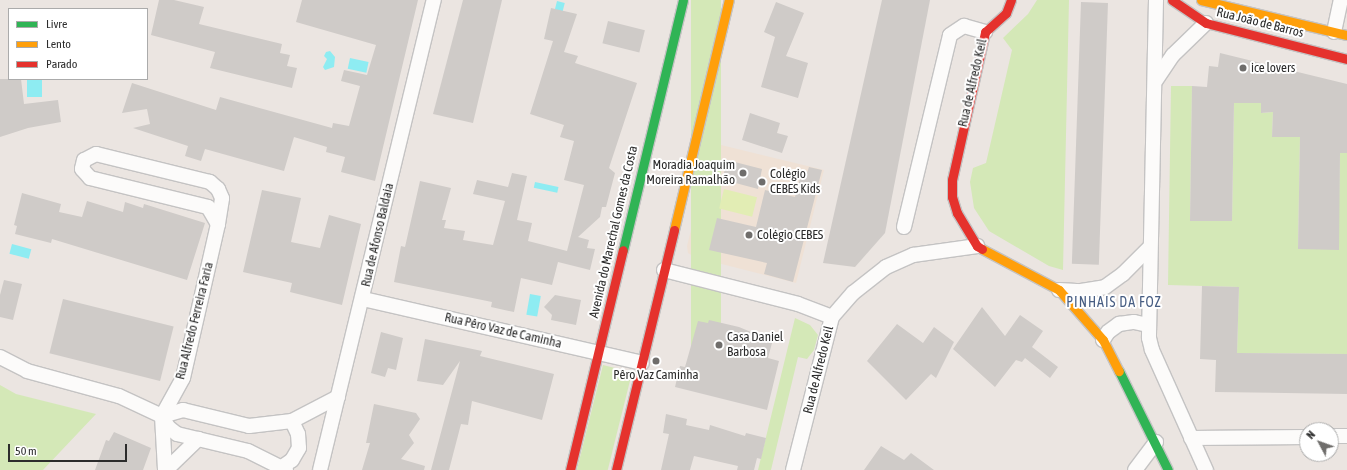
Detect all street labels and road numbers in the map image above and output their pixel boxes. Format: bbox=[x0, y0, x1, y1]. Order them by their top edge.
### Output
street label: Rua João de Barros bbox=[1215, 5, 1305, 41]
street label: Rua de Alfredo Keil bbox=[955, 37, 991, 129]
street label: Avenida do Marechal Gomes da Costa bbox=[587, 144, 641, 320]
street label: Rua de Afonso Baldaia bbox=[358, 182, 398, 288]
street label: Rua Alfredo Ferreira Faria bbox=[173, 261, 217, 381]
street label: Rua Pêro Vaz de Caminha bbox=[443, 310, 563, 352]
street label: Rua de Alfredo Keil bbox=[801, 324, 837, 416]

